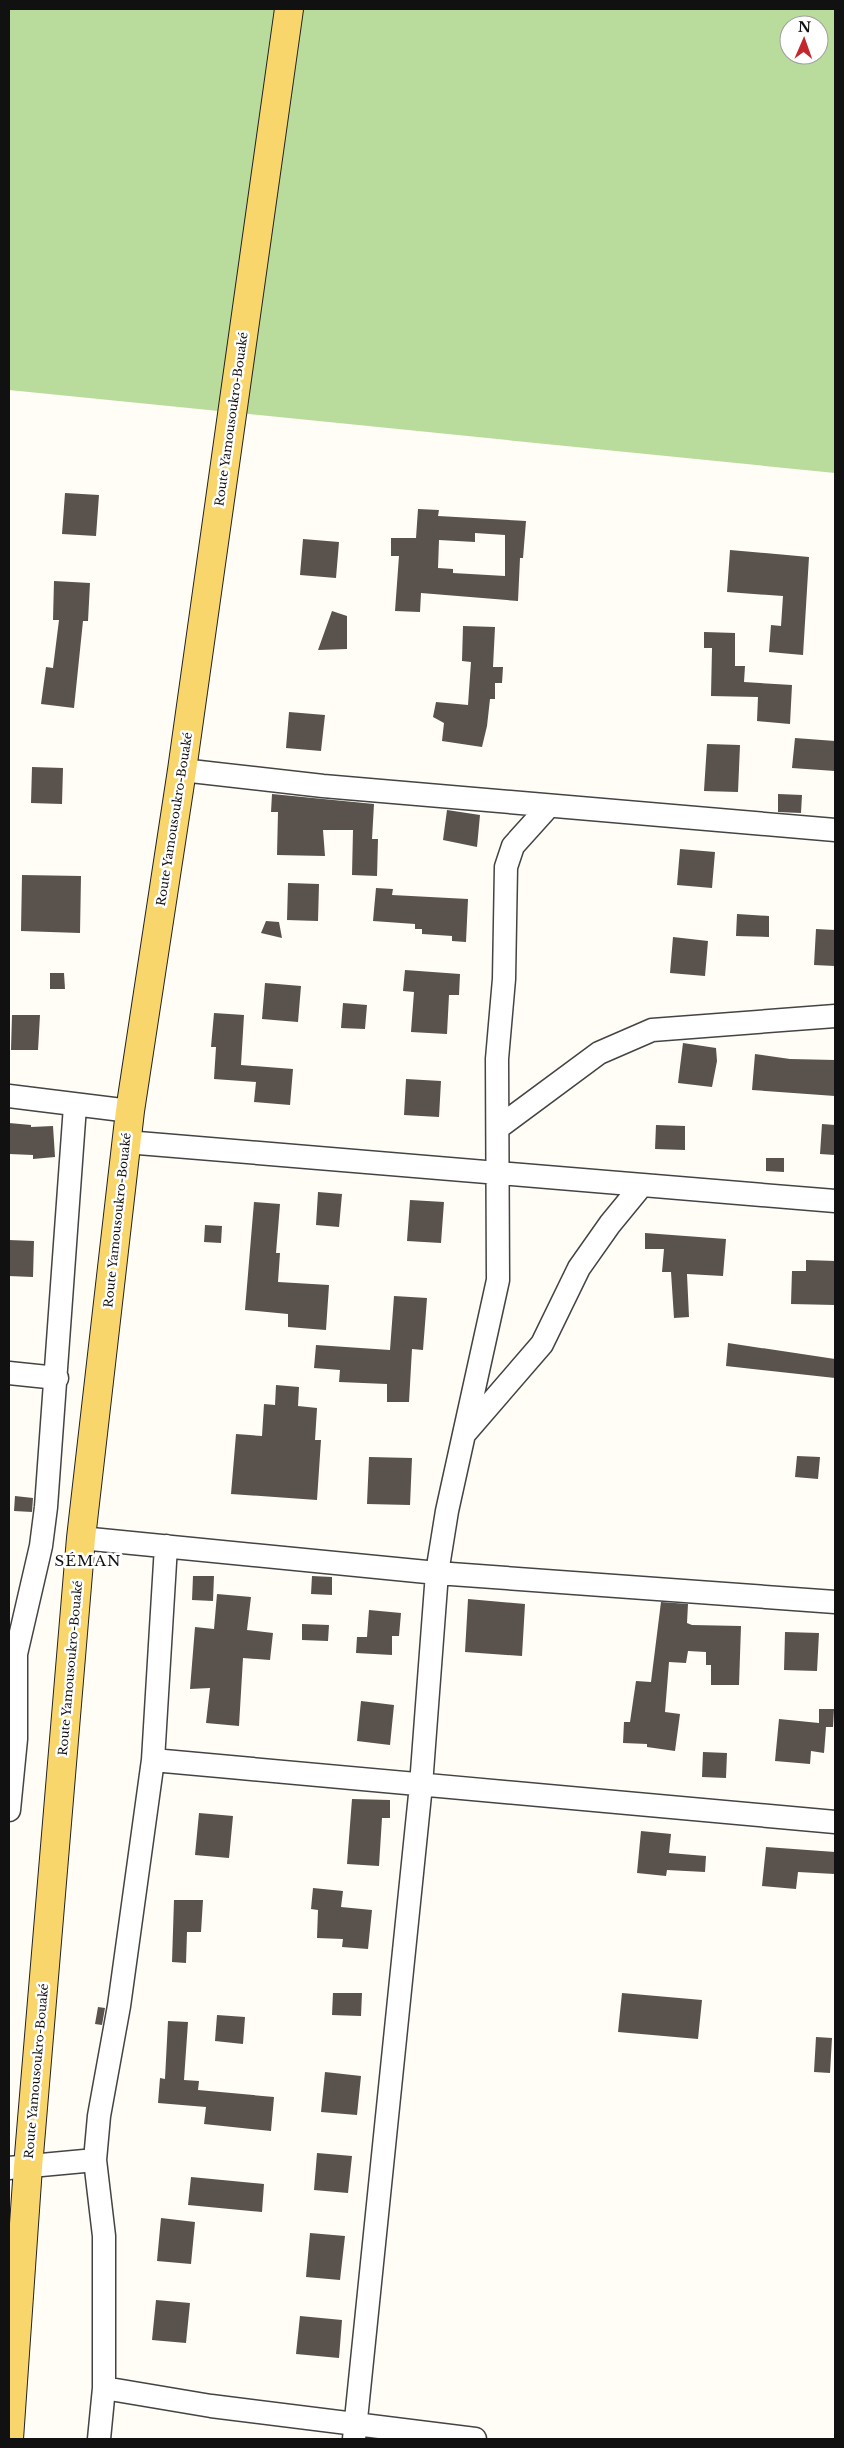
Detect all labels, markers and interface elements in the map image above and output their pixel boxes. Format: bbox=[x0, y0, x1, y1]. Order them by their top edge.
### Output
north arrow bbox=[779, 15, 829, 65]
text: N bbox=[798, 18, 811, 36]
street label: Route Yamousoukro-Bouaké bbox=[211, 331, 251, 507]
street label: Route Yamousoukro-Bouaké bbox=[153, 731, 195, 907]
street label: Route Yamousoukro-Bouaké bbox=[100, 1132, 134, 1308]
district label: SÉMAN bbox=[54, 1551, 122, 1570]
street label: Route Yamousoukro-Bouaké bbox=[55, 1580, 85, 1756]
street label: Route Yamousoukro-Bouaké bbox=[21, 1983, 51, 2159]

